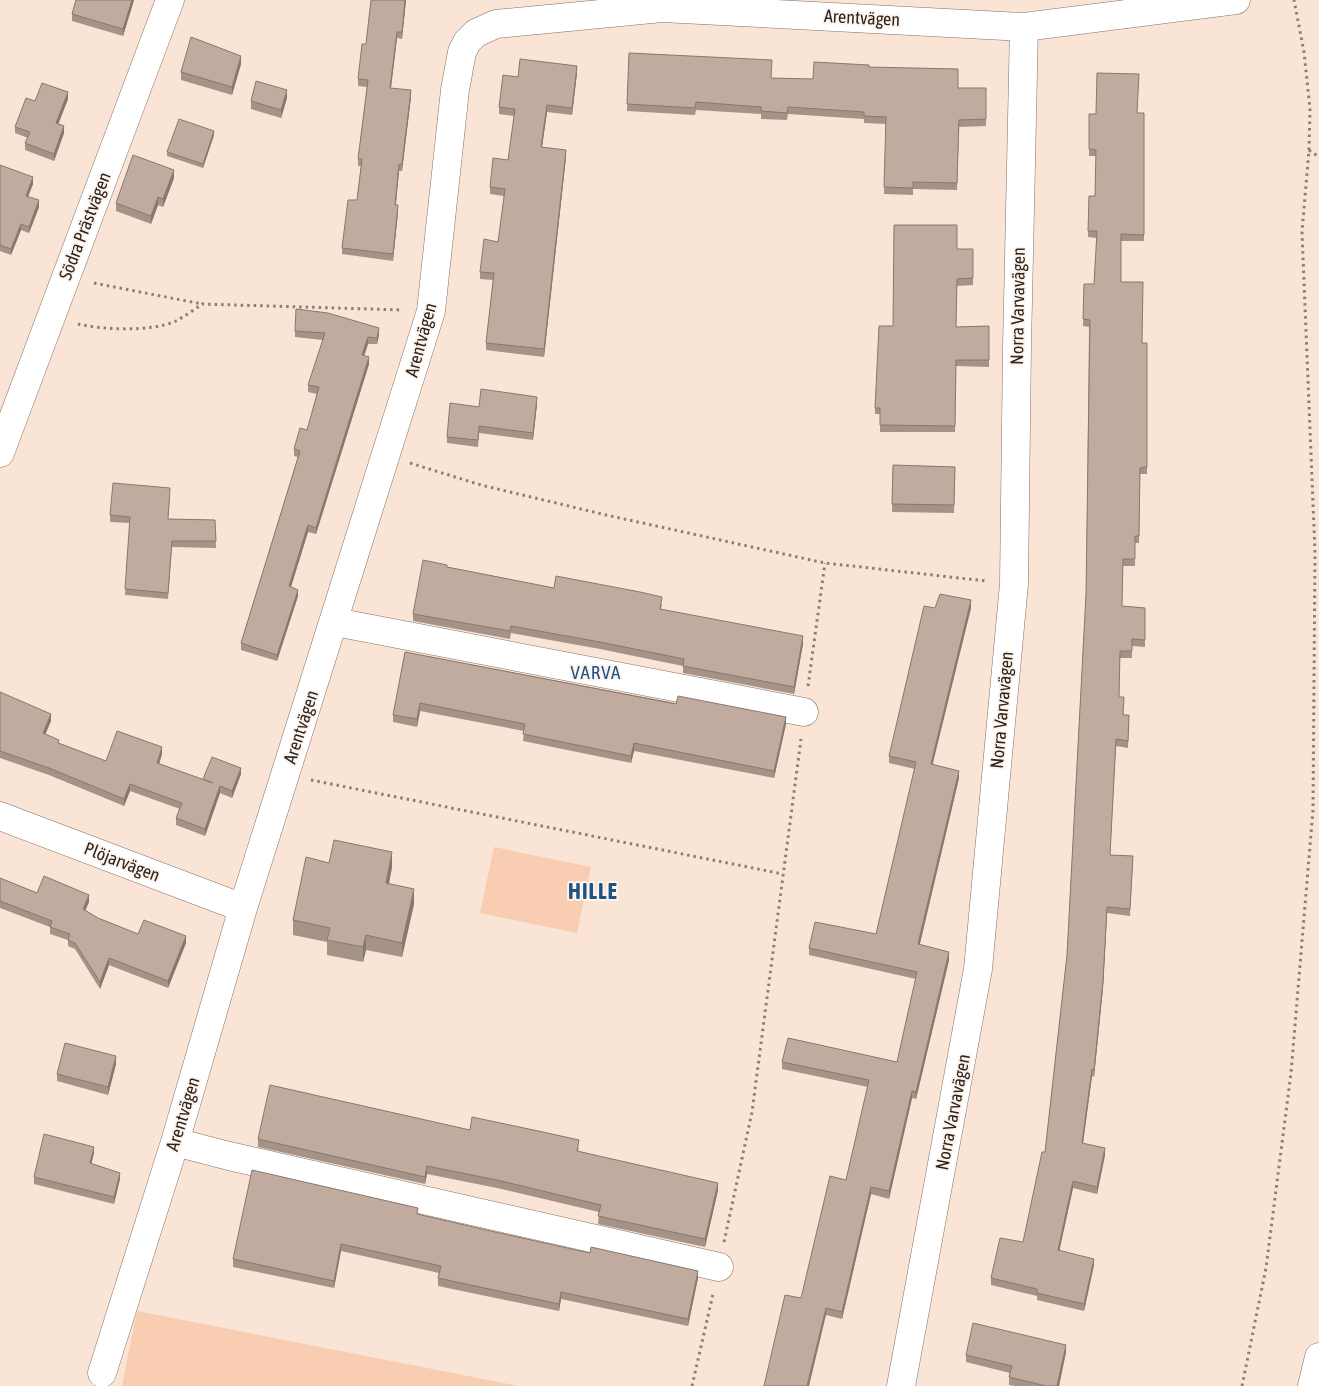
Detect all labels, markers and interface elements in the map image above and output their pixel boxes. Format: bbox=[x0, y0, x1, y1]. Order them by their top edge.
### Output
street label: Arentvägen bbox=[823, 5, 901, 30]
street label: Södra Prästvägen bbox=[54, 169, 115, 283]
street label: Norra Varvavägen bbox=[1006, 247, 1029, 365]
street label: Arentvägen bbox=[401, 300, 441, 379]
street label: Norra Varvavägen bbox=[986, 650, 1017, 769]
district label: VARVA bbox=[571, 661, 621, 683]
street label: Arentvägen bbox=[279, 687, 322, 766]
street label: Plöjarvägen bbox=[81, 837, 163, 886]
district label: HILLE bbox=[568, 878, 618, 904]
street label: Norra Varvavägen bbox=[931, 1052, 974, 1172]
street label: Arentvägen bbox=[161, 1074, 204, 1153]

